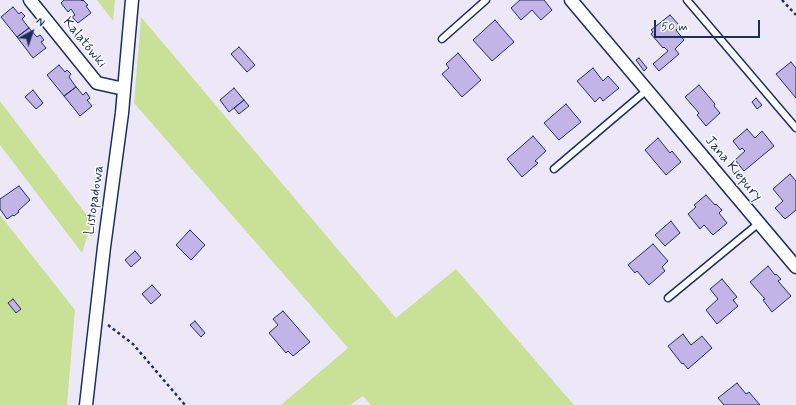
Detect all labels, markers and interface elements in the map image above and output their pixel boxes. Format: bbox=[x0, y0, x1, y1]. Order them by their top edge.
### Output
north arrow bbox=[12, 12, 52, 52]
scale bar bbox=[656, 12, 762, 38]
street label: Kalatówki bbox=[59, 14, 109, 72]
text: N bbox=[32, 15, 47, 31]
text: 50 m bbox=[661, 19, 688, 35]
street label: Jana Kiepury bbox=[701, 133, 765, 205]
street label: Listopadowa bbox=[82, 164, 108, 236]

